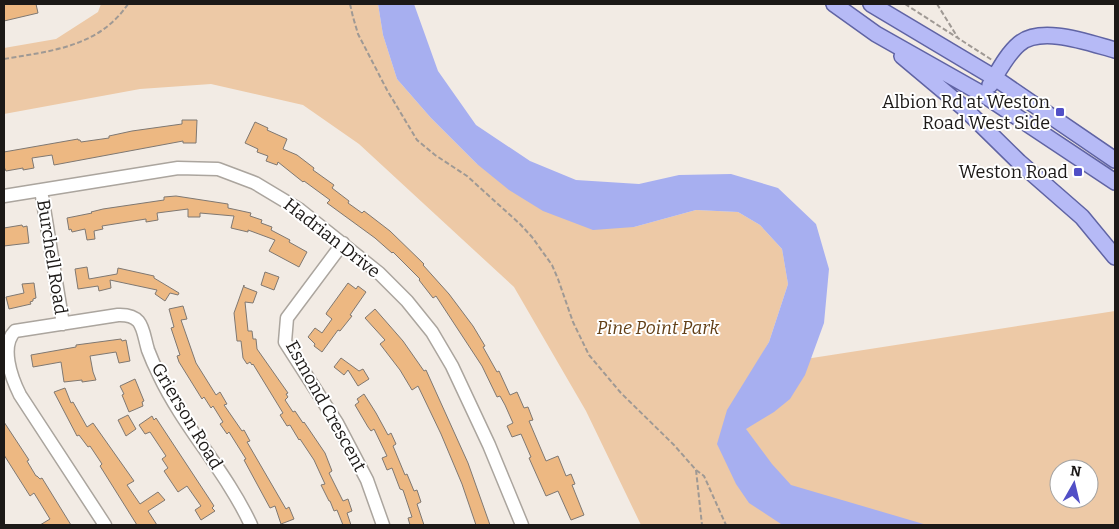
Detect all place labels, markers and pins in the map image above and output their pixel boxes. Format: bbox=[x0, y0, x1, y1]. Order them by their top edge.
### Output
place label: Albion Rd at Weston Road West Side bbox=[882, 91, 1051, 134]
marker: Albion Rd at Weston Road West Side bbox=[1054, 106, 1066, 118]
place label: Weston Road bbox=[958, 161, 1068, 183]
marker: Weston Road bbox=[1072, 166, 1084, 178]

